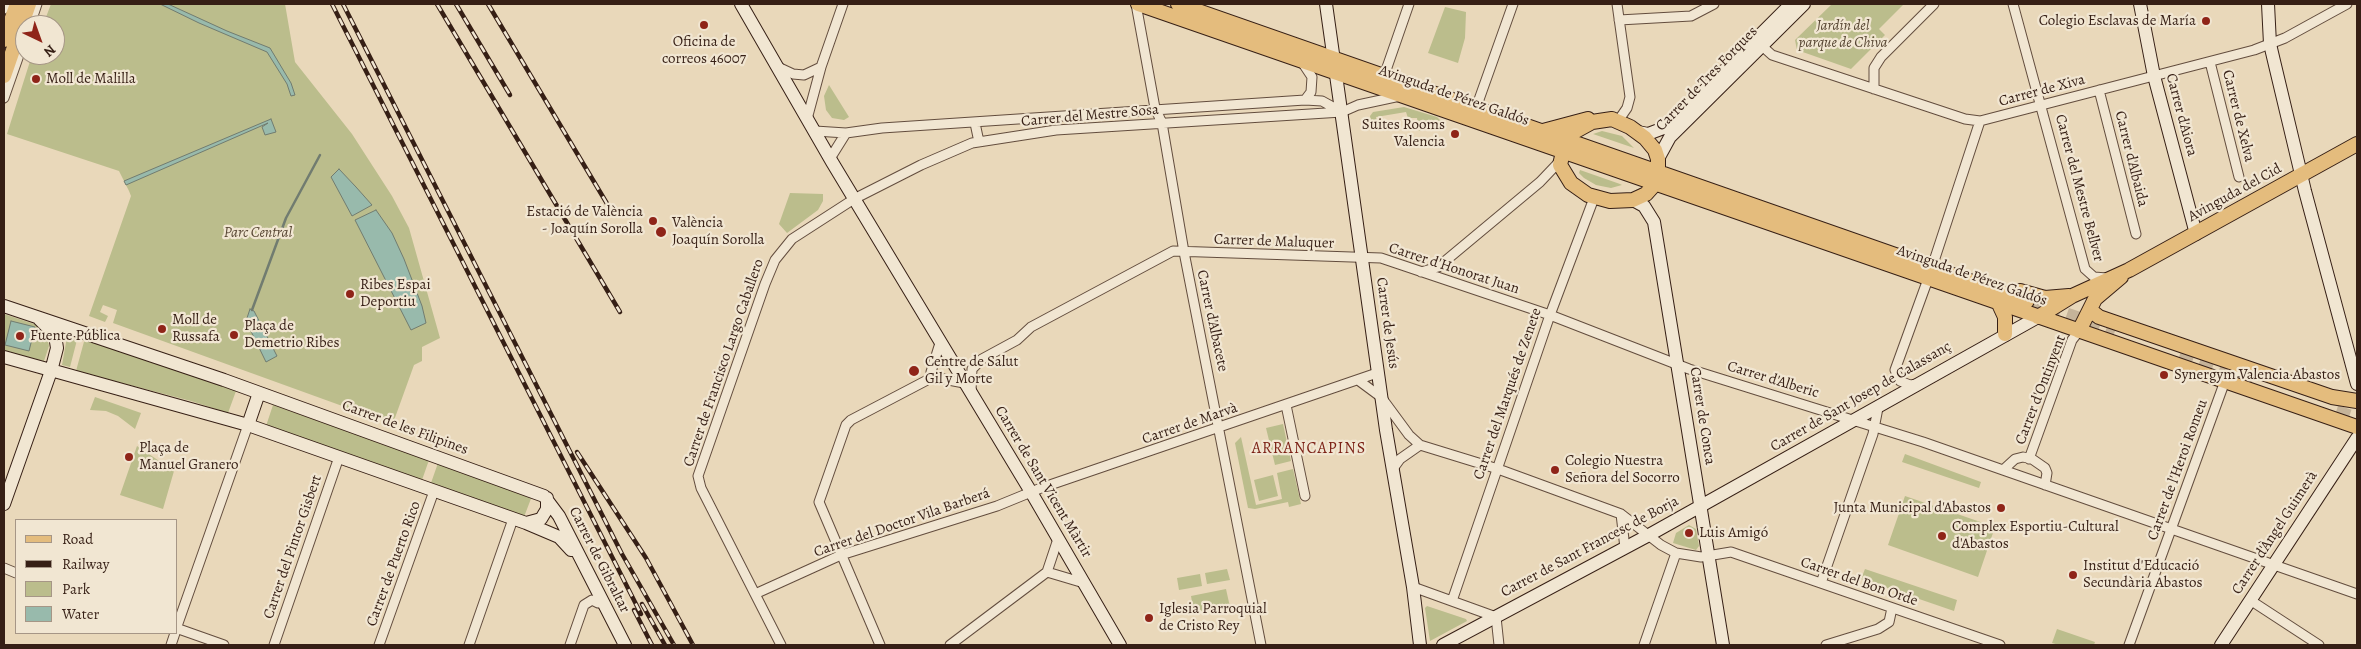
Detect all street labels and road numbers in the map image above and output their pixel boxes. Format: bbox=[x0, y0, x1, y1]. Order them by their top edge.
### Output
street label: Carrer de Tres Forques bbox=[1652, 23, 1762, 135]
street label: Avinguda de Pérez Galdós bbox=[1377, 62, 1531, 130]
street label: Carrer de Xelva bbox=[2218, 68, 2258, 164]
street label: Carrer de Xiva bbox=[1997, 71, 2087, 111]
street label: Carrer d'Aiora bbox=[2161, 72, 2201, 158]
street label: Carrer del Mestre Sosa bbox=[1020, 101, 1160, 131]
street label: Carrer d'Albaida bbox=[2110, 109, 2152, 209]
street label: Carrer del Mestre Bellver bbox=[2051, 112, 2107, 264]
street label: Avinguda del Cid bbox=[2185, 160, 2285, 226]
street label: Carrer de Maluquer bbox=[1213, 231, 1335, 253]
street label: Carrer d'Honorat Juan bbox=[1386, 239, 1522, 299]
street label: Avinguda de Pérez Galdós bbox=[1895, 242, 2049, 310]
street label: Carrer de Francisco Largo Caballero bbox=[680, 257, 768, 469]
street label: Carrer d'Albacete bbox=[1192, 268, 1232, 374]
street label: Carrer de Jesús bbox=[1372, 276, 1402, 370]
street label: Carrer del Marqués de Zenete bbox=[1470, 306, 1546, 482]
street label: Carrer d'Ontinyent bbox=[2012, 333, 2070, 447]
street label: Carrer de Sant Josep de Calassanç bbox=[1768, 338, 1954, 456]
street label: Carrer d'Alberic bbox=[1725, 357, 1821, 403]
street label: Carrer de Conca bbox=[1685, 366, 1719, 466]
street label: Carrer de les Filipines bbox=[339, 397, 471, 459]
street label: Carrer de l'Heroi Romeu bbox=[2144, 397, 2212, 543]
street label: Carrer de Marvà bbox=[1140, 399, 1240, 449]
street label: Carrer de Sant Vicent Màrtir bbox=[991, 403, 1095, 561]
street label: Carrer d'Àngel Guimerà bbox=[2228, 468, 2322, 598]
street label: Carrer del Pintor Gisbert bbox=[260, 473, 326, 621]
street label: Carrer del Doctor Vila Barberá bbox=[812, 484, 992, 562]
street label: Carrer de Sant Francesc de Borja bbox=[1498, 492, 1682, 602]
street label: Carrer de Puerto Rico bbox=[363, 499, 425, 629]
street label: Carrer de Gibraltar bbox=[565, 504, 633, 616]
street label: Carrer del Bon Orde bbox=[1798, 554, 1920, 610]

